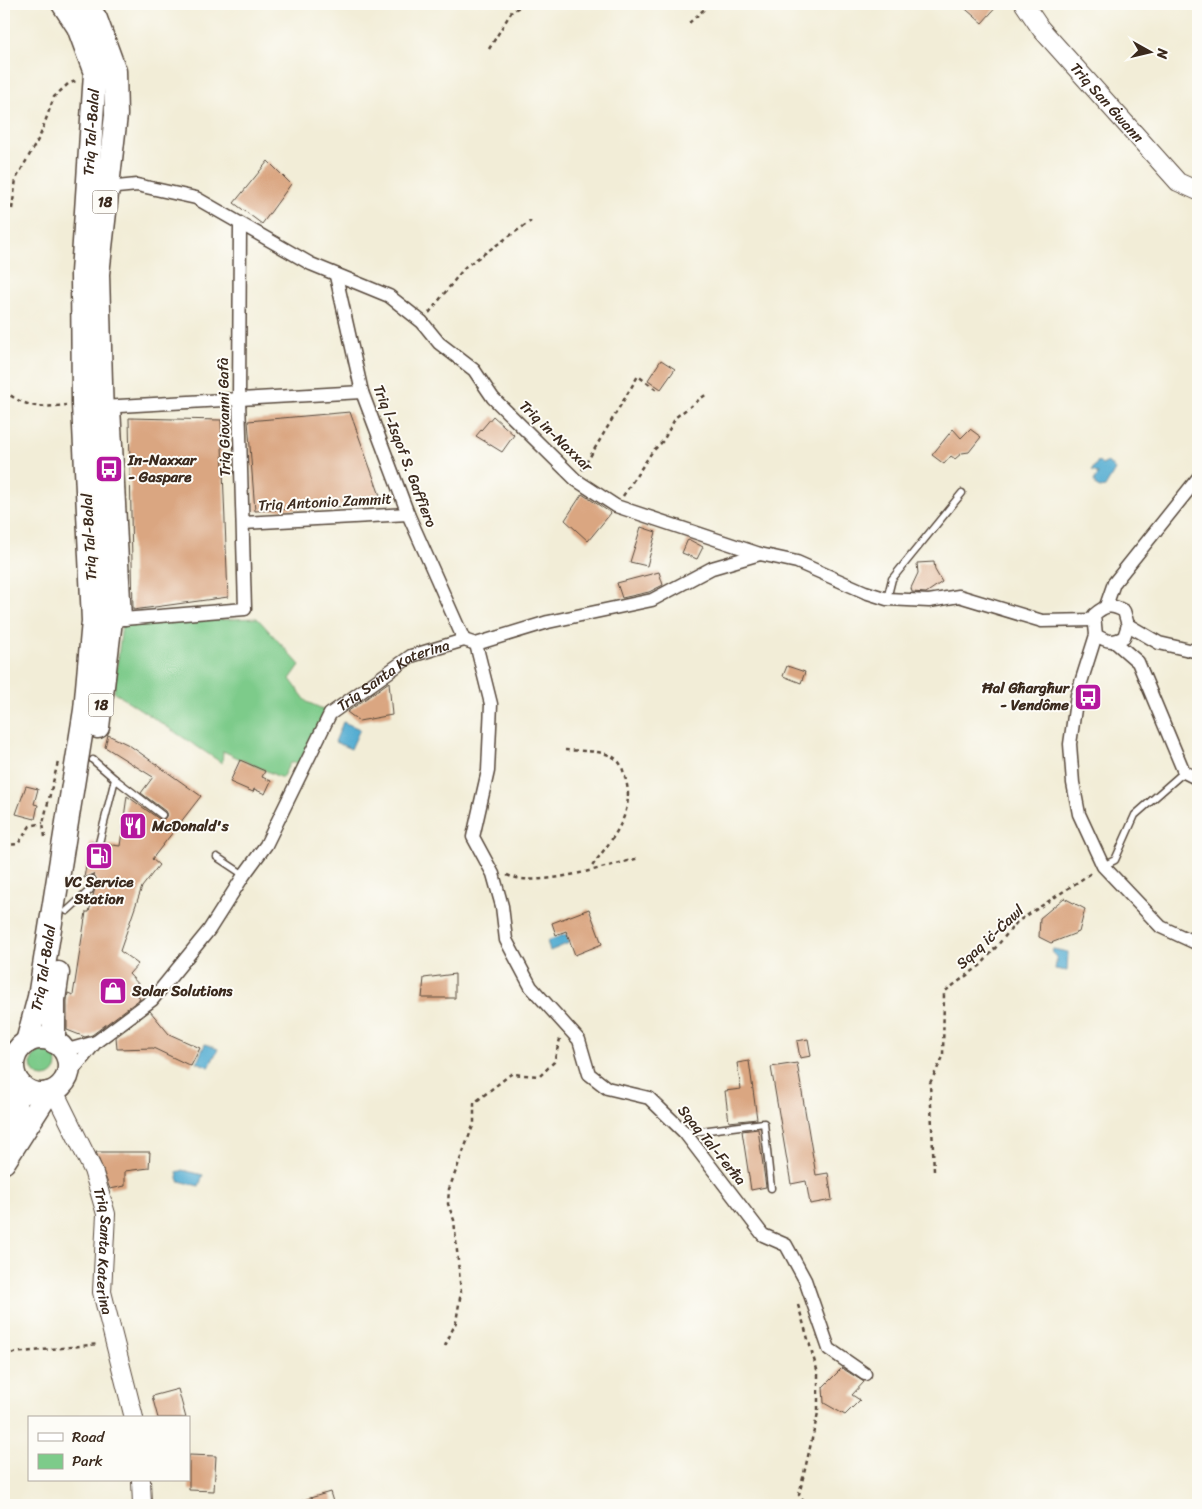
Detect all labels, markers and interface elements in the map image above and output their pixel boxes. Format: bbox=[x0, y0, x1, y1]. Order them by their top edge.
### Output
north arrow bbox=[1124, 28, 1174, 78]
text: N bbox=[1149, 46, 1176, 61]
street label: Triq San Ġwann bbox=[1063, 56, 1150, 149]
street label: Triq Tal-Balal bbox=[75, 87, 107, 176]
road number: 18 bbox=[92, 190, 118, 213]
street label: Triq Giovanni Gafà bbox=[210, 357, 238, 477]
street label: Triq l-Isqof S. Gaffiero bbox=[366, 381, 444, 532]
street label: Triq in-Naxxar bbox=[513, 394, 600, 479]
place label: In-Naxxar - Gaspare bbox=[127, 447, 198, 490]
bus stop icon: In-Naxxar - Gaspare bbox=[94, 454, 124, 484]
street label: Triq Antonio Zammit bbox=[257, 485, 393, 518]
street label: Triq Tal-Balal bbox=[74, 492, 104, 581]
street label: Triq Santa Katerina bbox=[331, 632, 453, 718]
place label: Ħal Għargħur - Vendôme bbox=[982, 675, 1071, 718]
bus stop icon: Ħal Għargħur - Vendôme bbox=[1073, 682, 1103, 712]
road number: 18 bbox=[88, 694, 114, 716]
restaurant icon: McDonald's bbox=[118, 811, 148, 841]
place label: McDonald's bbox=[151, 813, 230, 839]
fuel station icon: VC Service Station bbox=[84, 841, 114, 871]
place label: VC Service Station bbox=[65, 869, 134, 912]
street label: Sqaq iċ-Ċawl bbox=[950, 898, 1031, 976]
street label: Triq Tal-Balal bbox=[23, 922, 64, 1014]
shop icon: Solar Solutions bbox=[98, 976, 128, 1006]
place label: Solar Solutions bbox=[131, 978, 233, 1004]
street label: Sqaq Tal-Ferħa bbox=[671, 1099, 753, 1192]
street label: Triq Santa Katerina bbox=[86, 1184, 120, 1318]
legend bbox=[28, 1416, 190, 1482]
text: Road bbox=[72, 1424, 105, 1450]
text: Park bbox=[72, 1448, 103, 1474]

